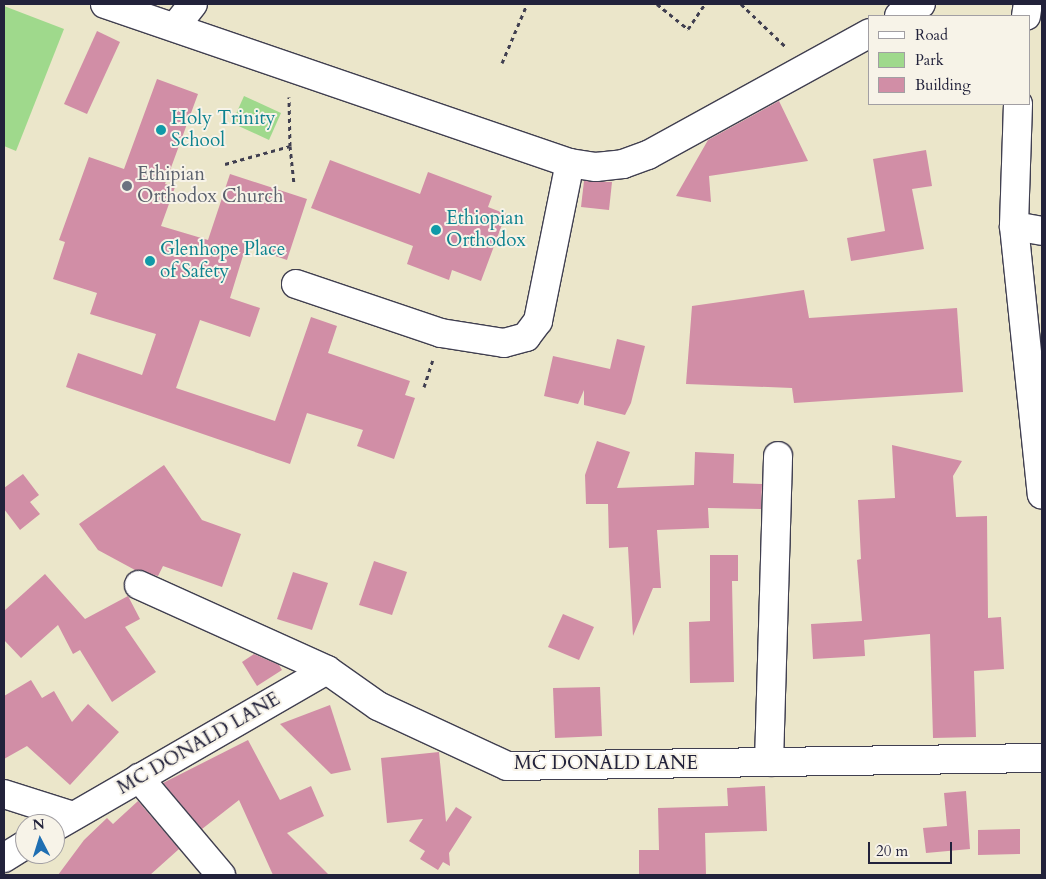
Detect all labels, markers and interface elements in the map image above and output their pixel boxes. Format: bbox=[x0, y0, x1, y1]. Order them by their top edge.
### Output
legend bbox=[868, 15, 1031, 105]
text: Road bbox=[915, 25, 948, 45]
text: Park bbox=[915, 50, 944, 70]
text: Building bbox=[915, 75, 971, 95]
place label: Holy Trinity School bbox=[171, 108, 276, 152]
marker: Holy Trinity School bbox=[155, 124, 167, 136]
place label: Ethipian Orthodox Church bbox=[137, 164, 283, 208]
marker: Ethipian Orthodox Church bbox=[121, 180, 133, 192]
place label: Ethiopian Orthodox bbox=[446, 208, 526, 252]
marker: Ethiopian Orthodox bbox=[430, 224, 442, 236]
place label: Glenhope Place of Safety bbox=[160, 239, 285, 283]
marker: Glenhope Place of Safety bbox=[144, 255, 156, 267]
street label: MC DONALD LANE bbox=[114, 688, 284, 800]
street label: MC DONALD LANE bbox=[514, 753, 698, 775]
north arrow bbox=[15, 814, 65, 864]
text: N bbox=[32, 815, 46, 835]
scale bar bbox=[871, 832, 955, 864]
text: 20 m bbox=[876, 841, 908, 861]

